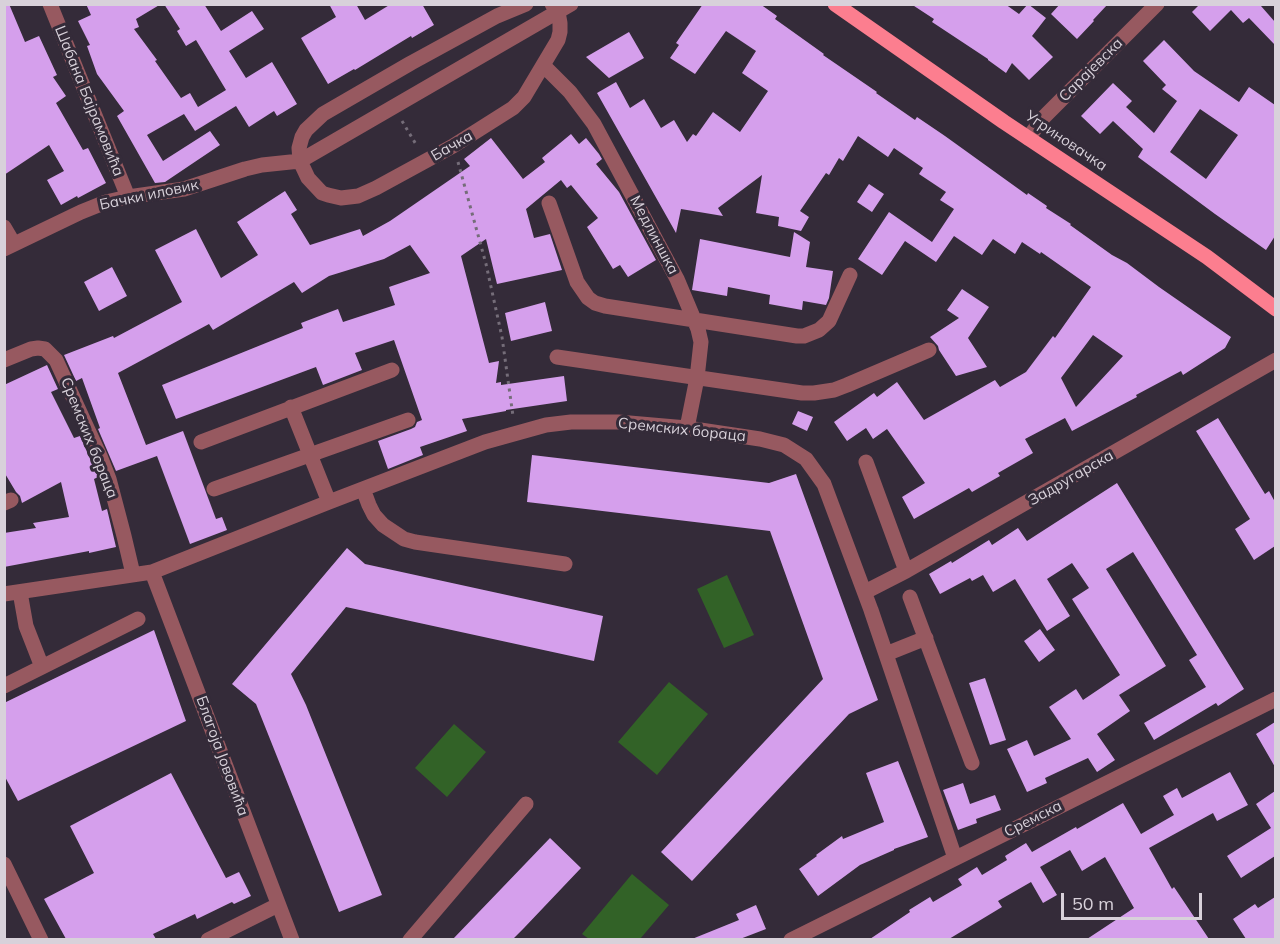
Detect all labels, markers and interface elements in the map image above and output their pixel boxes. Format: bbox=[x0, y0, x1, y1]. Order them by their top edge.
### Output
street label: Шабана Бајрамовића bbox=[51, 23, 127, 179]
street label: Сарајевска bbox=[1055, 34, 1127, 106]
street label: Угриновачка bbox=[1022, 107, 1110, 175]
street label: Бачка bbox=[428, 127, 476, 165]
street label: Бачки иловик bbox=[98, 176, 200, 214]
street label: Медлиншка bbox=[626, 193, 682, 277]
street label: Сремских бораца bbox=[57, 375, 121, 501]
street label: Сремских бораца bbox=[617, 414, 747, 446]
street label: Задругарска bbox=[1025, 446, 1117, 510]
street label: Благоја Јововића bbox=[192, 694, 252, 818]
street label: Сремска bbox=[1001, 797, 1065, 841]
scale bar bbox=[1064, 881, 1205, 919]
text: 50 m bbox=[1072, 892, 1114, 915]

